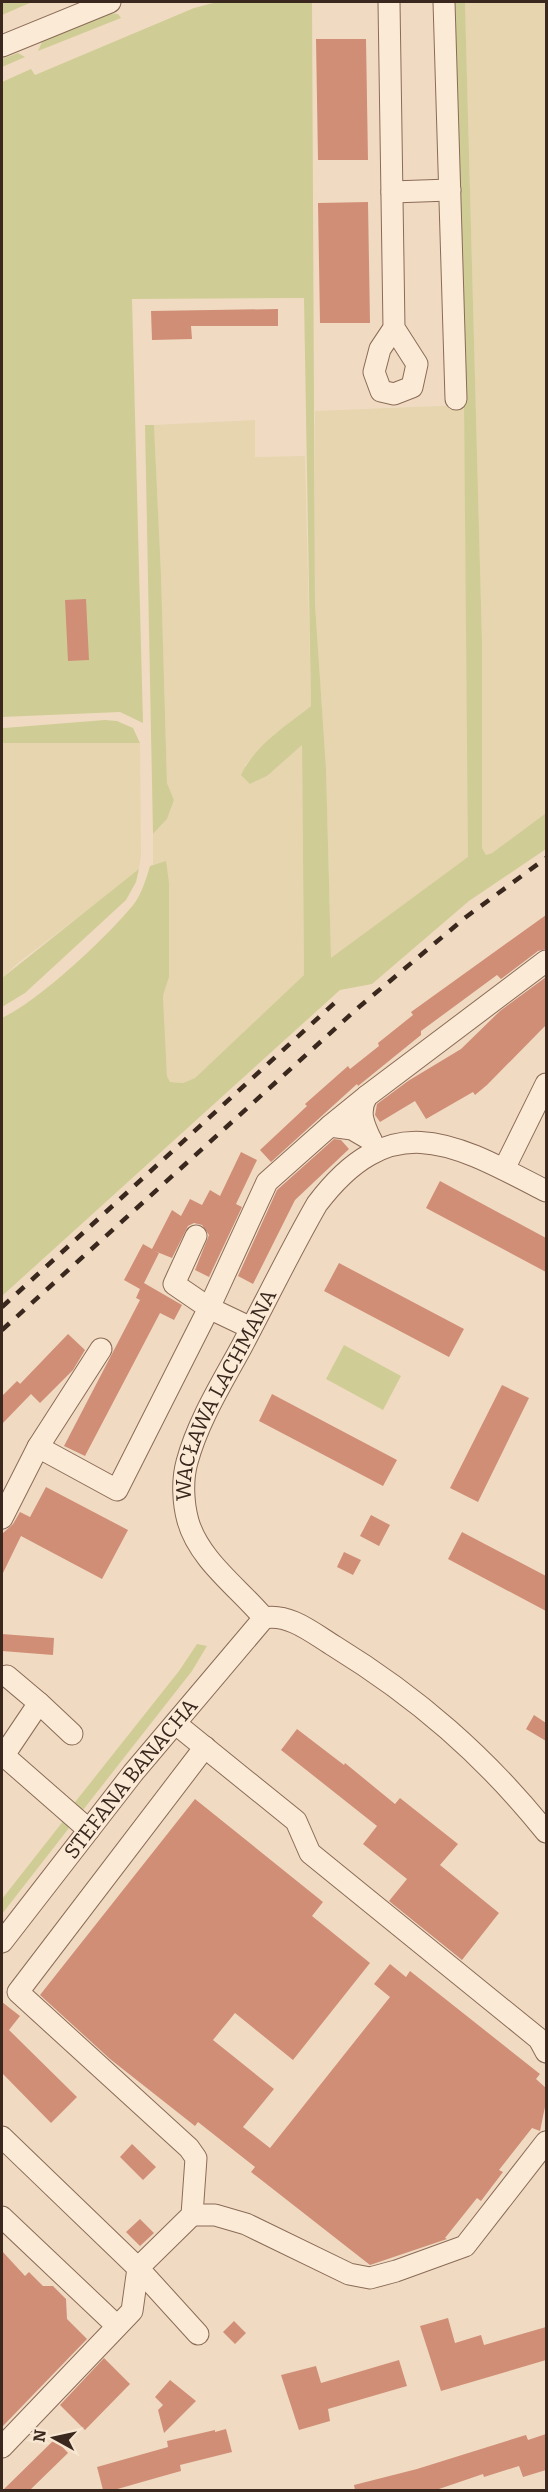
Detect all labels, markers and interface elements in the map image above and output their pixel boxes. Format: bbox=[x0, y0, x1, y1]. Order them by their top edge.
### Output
street label: WACŁAWA LACHMANA bbox=[170, 1285, 282, 1501]
street label: STEFANA BANACHA bbox=[58, 1693, 203, 1864]
north arrow bbox=[24, 2408, 84, 2468]
text: N bbox=[29, 2429, 50, 2443]

